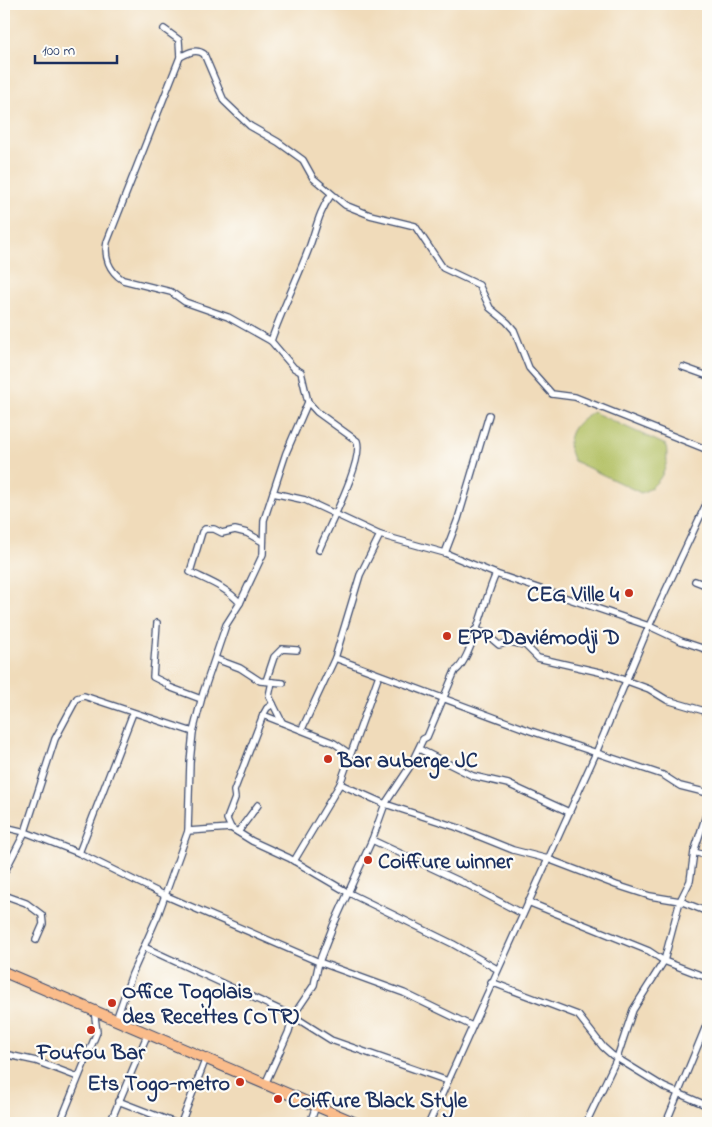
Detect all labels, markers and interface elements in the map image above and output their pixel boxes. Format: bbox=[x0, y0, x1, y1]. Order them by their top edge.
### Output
scale bar bbox=[35, 32, 118, 64]
text: 100 m bbox=[42, 40, 75, 62]
place label: CEG Ville 4 bbox=[527, 580, 620, 612]
marker: CEG Ville 4 bbox=[623, 587, 635, 599]
place label: EPP Daviémodji D bbox=[457, 623, 620, 655]
marker: EPP Daviémodji D bbox=[441, 630, 453, 642]
place label: Bar auberge JC bbox=[337, 746, 478, 779]
marker: Bar auberge JC bbox=[322, 753, 334, 765]
place label: Coiffure winner bbox=[378, 847, 514, 879]
marker: Coiffure winner bbox=[362, 854, 374, 866]
place label: Office Togolais des Recettes (OTR) bbox=[122, 977, 299, 1034]
marker: Office Togolais des Recettes (OTR) bbox=[106, 997, 118, 1009]
marker: Foufou Bar bbox=[85, 1024, 97, 1036]
place label: Foufou Bar bbox=[36, 1038, 146, 1070]
place label: Ets Togo-metro bbox=[87, 1069, 230, 1102]
marker: Ets Togo-metro bbox=[234, 1076, 246, 1088]
place label: Coiffure Black Style bbox=[288, 1086, 468, 1119]
marker: Coiffure Black Style bbox=[272, 1093, 284, 1105]

